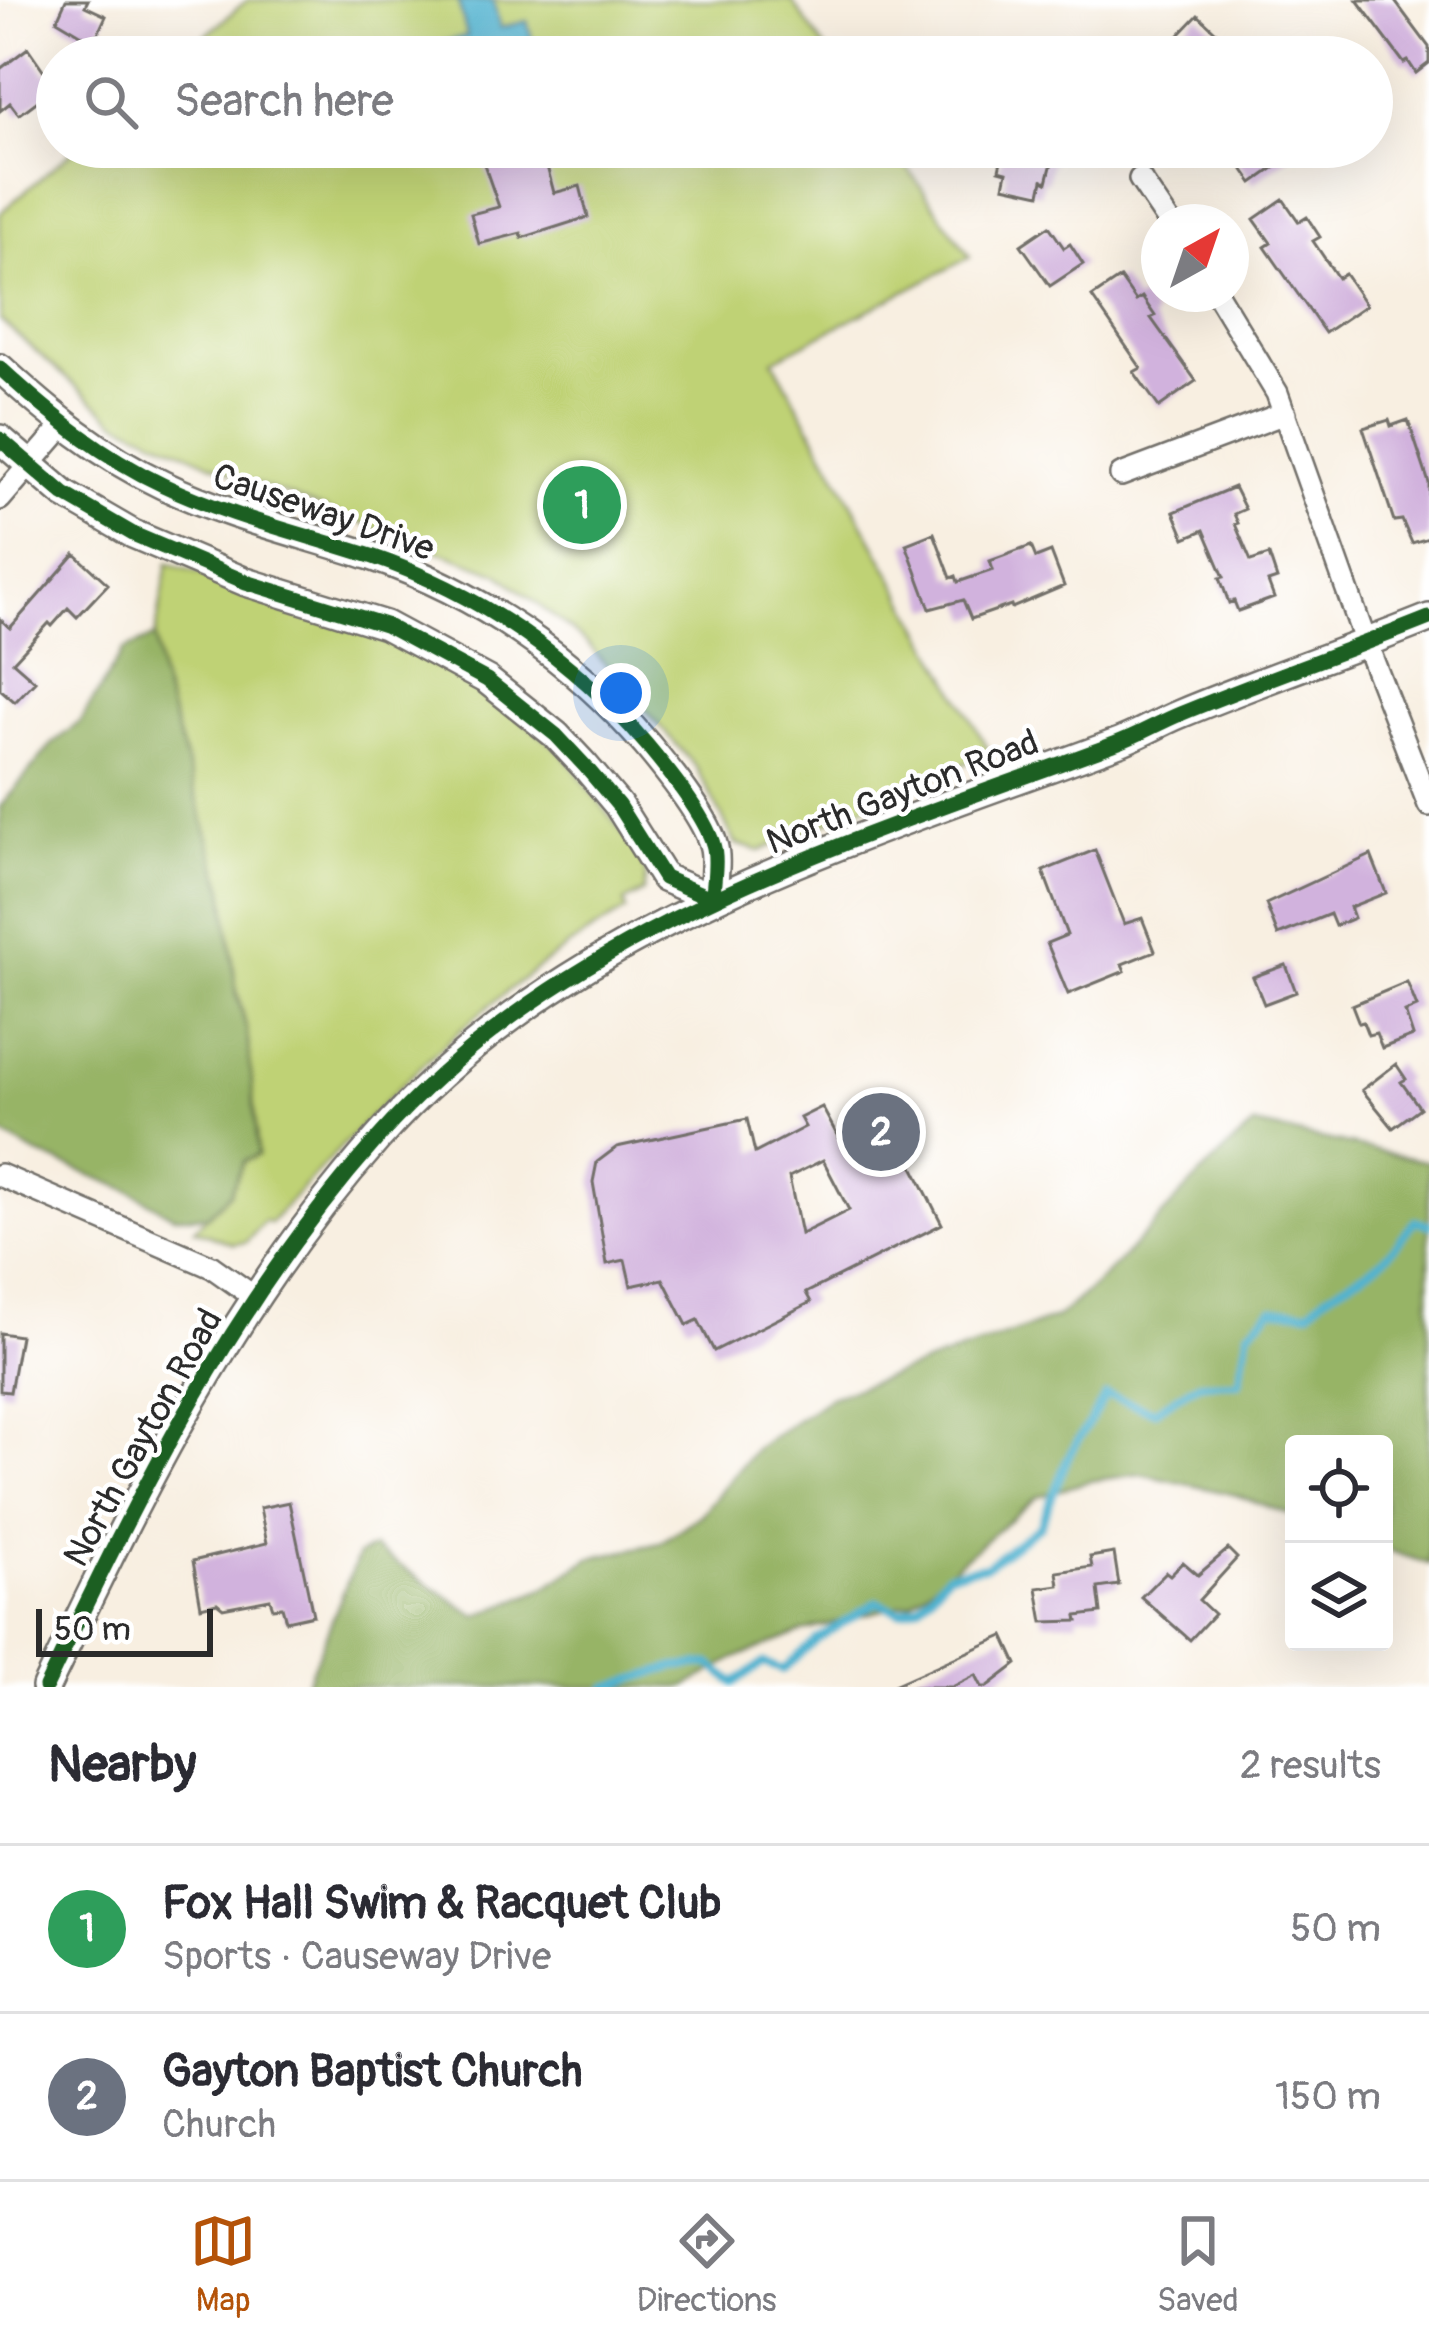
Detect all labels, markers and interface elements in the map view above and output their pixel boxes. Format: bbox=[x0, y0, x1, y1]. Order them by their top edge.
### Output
search box bbox=[36, 36, 1393, 168]
icon: search bbox=[78, 69, 144, 135]
text: Search here bbox=[174, 74, 394, 130]
north arrow bbox=[1141, 204, 1249, 312]
street label: Causeway Drive bbox=[207, 453, 440, 571]
pin: 1 bbox=[543, 460, 621, 550]
your location bbox=[591, 663, 651, 723]
street label: North Gayton Road bbox=[760, 720, 1045, 865]
pin: 2 bbox=[842, 1087, 920, 1177]
street label: North Gayton Road bbox=[54, 1301, 233, 1575]
map controls bbox=[1285, 1435, 1393, 1651]
button: locate bbox=[1285, 1435, 1393, 1543]
button: layers bbox=[1285, 1543, 1393, 1651]
scale bar bbox=[36, 1603, 213, 1656]
text: 50 m bbox=[54, 1609, 131, 1650]
text: Nearby bbox=[48, 1733, 196, 1797]
text: 2 results bbox=[1240, 1741, 1381, 1790]
text: Fox Hall Swim & Racquet Club bbox=[162, 1876, 721, 1932]
text: 1 bbox=[79, 1904, 95, 1953]
text: 50 m bbox=[1290, 1904, 1381, 1953]
text: Sports · Causeway Drive bbox=[162, 1932, 551, 1981]
text: Gayton Baptist Church bbox=[162, 2044, 582, 2100]
text: 2 bbox=[76, 2072, 98, 2121]
text: 150 m bbox=[1275, 2072, 1381, 2121]
text: Church bbox=[162, 2100, 276, 2149]
tab: Map bbox=[190, 2208, 256, 2321]
tab: Directions bbox=[637, 2208, 777, 2321]
tab: Saved bbox=[1157, 2208, 1239, 2321]

